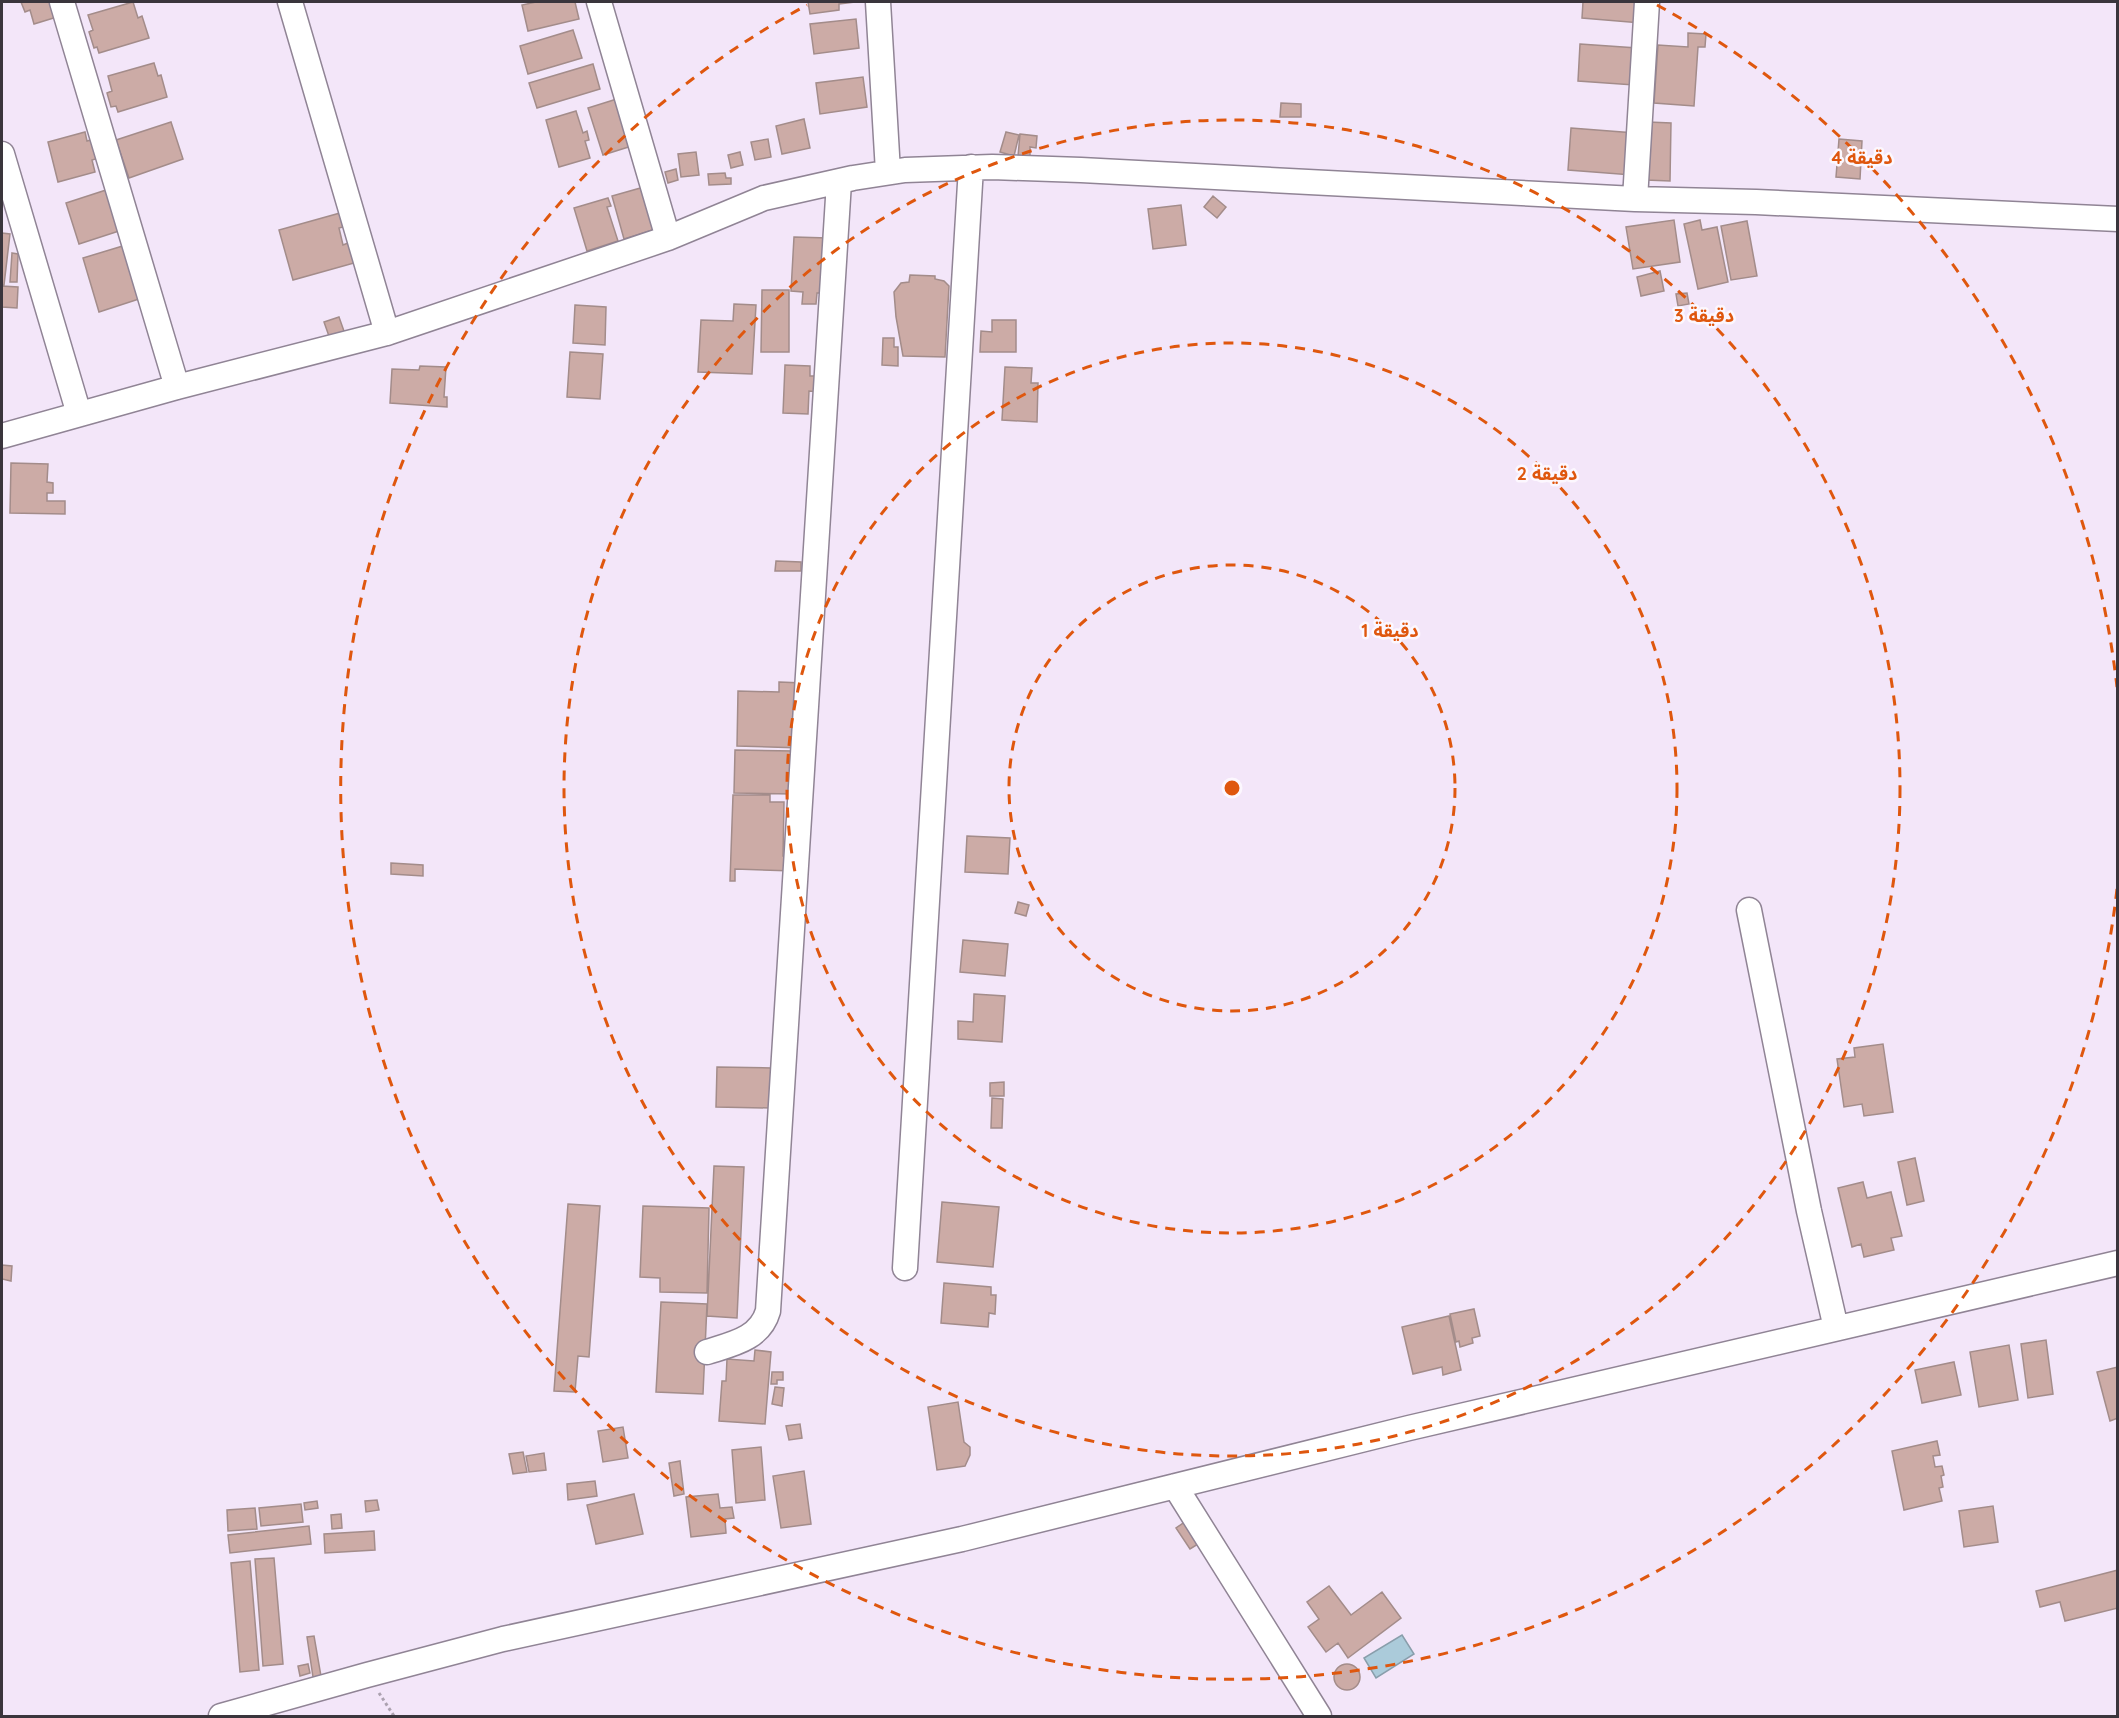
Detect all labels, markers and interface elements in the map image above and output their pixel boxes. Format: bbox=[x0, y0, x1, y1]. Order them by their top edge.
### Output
text: 4 دقيقة bbox=[1832, 146, 1892, 169]
text: 3 دقيقة bbox=[1674, 304, 1734, 327]
text: 2 دقيقة bbox=[1517, 462, 1577, 485]
text: 1 دقيقة bbox=[1361, 619, 1419, 642]
centre of rings bbox=[1222, 778, 1242, 798]

